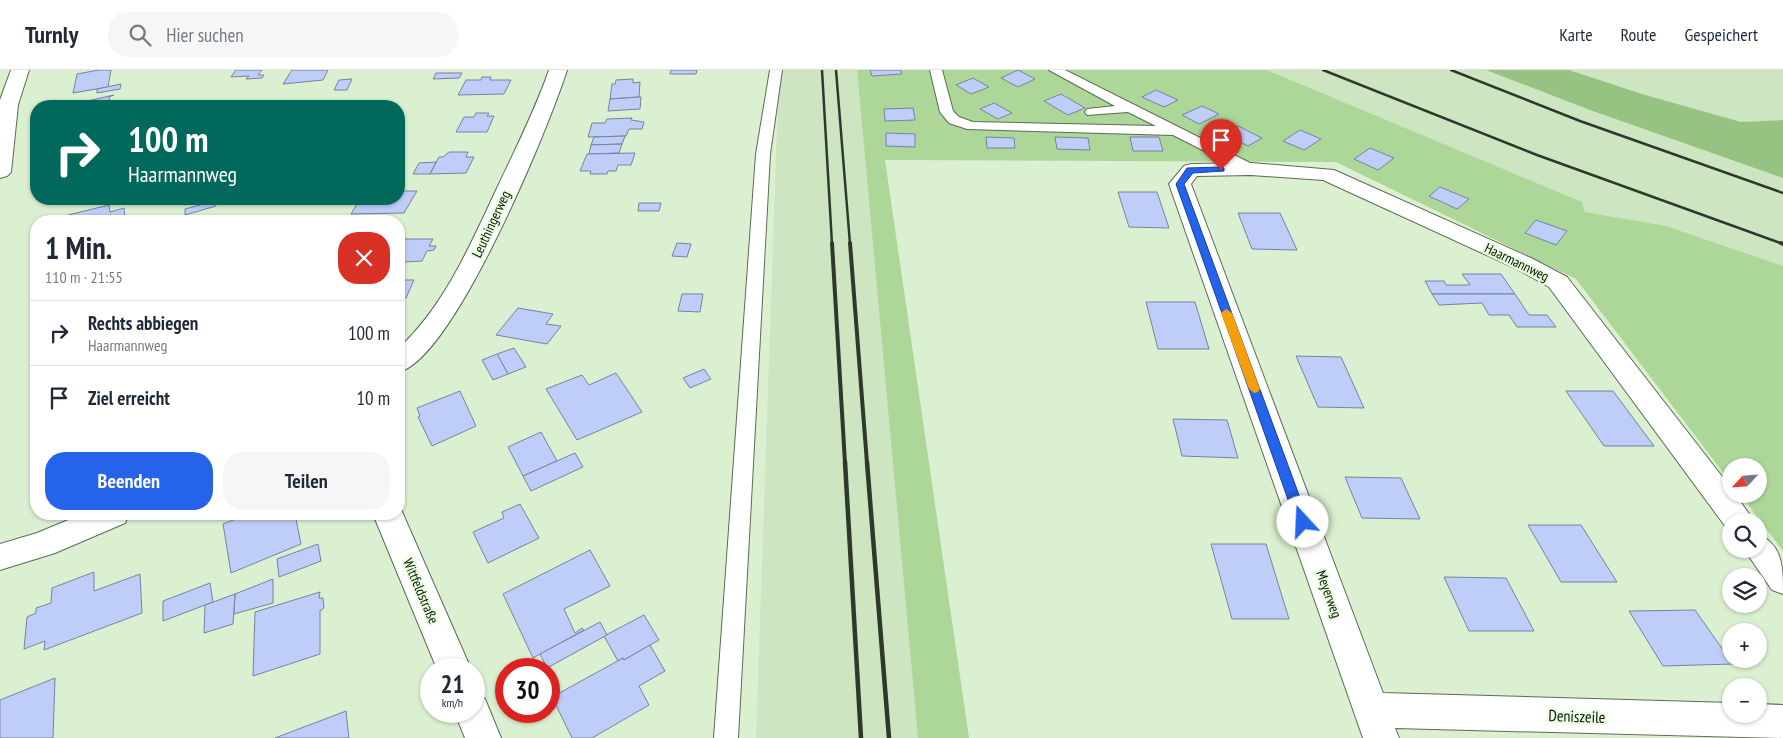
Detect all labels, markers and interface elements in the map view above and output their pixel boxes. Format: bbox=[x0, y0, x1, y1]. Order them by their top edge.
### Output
search box bbox=[108, 12, 458, 57]
text: Turnly bbox=[25, 19, 78, 50]
icon: search bbox=[126, 21, 154, 49]
text: Hier suchen bbox=[166, 23, 244, 47]
text: Karte bbox=[1559, 23, 1593, 46]
text: Route bbox=[1621, 23, 1656, 46]
text: Gespeichert bbox=[1684, 23, 1758, 46]
text: 100 m bbox=[128, 116, 209, 162]
pin bbox=[1200, 119, 1242, 170]
icon: right bbox=[45, 120, 110, 185]
icon: arrive bbox=[1207, 126, 1235, 154]
text: Haarmannweg bbox=[128, 160, 237, 188]
street label: Leuthingerweg bbox=[468, 188, 514, 260]
text: 1 Min. bbox=[45, 228, 112, 267]
button: close bbox=[338, 232, 390, 284]
street label: Haarmannweg bbox=[1482, 239, 1552, 285]
text: 110 m · 21:55 bbox=[45, 267, 123, 287]
text: Rechts abbiegen bbox=[88, 311, 198, 335]
icon: right bbox=[45, 319, 73, 347]
text: 100 m bbox=[348, 321, 390, 345]
text: Haarmannweg bbox=[88, 335, 167, 355]
icon: arrive bbox=[45, 384, 73, 412]
text: Ziel erreicht bbox=[88, 386, 170, 410]
text: 10 m bbox=[357, 386, 390, 410]
button: Beenden bbox=[45, 452, 213, 510]
button: Teilen bbox=[223, 452, 390, 510]
north arrow bbox=[1722, 458, 1768, 502]
map controls bbox=[1722, 458, 1767, 723]
position arrow bbox=[1276, 495, 1328, 547]
button: search bbox=[1722, 513, 1767, 558]
street label: Wittfeldstraße bbox=[399, 556, 443, 627]
street label: Meyerweg bbox=[1312, 568, 1346, 620]
button: layers bbox=[1722, 568, 1767, 613]
button: + bbox=[1722, 623, 1767, 668]
speed limit sign: 30 bbox=[495, 658, 560, 723]
text: 21 bbox=[441, 668, 464, 700]
button: − bbox=[1722, 678, 1767, 723]
text: km/h bbox=[442, 695, 463, 710]
street label: Deniszeile bbox=[1548, 705, 1606, 727]

